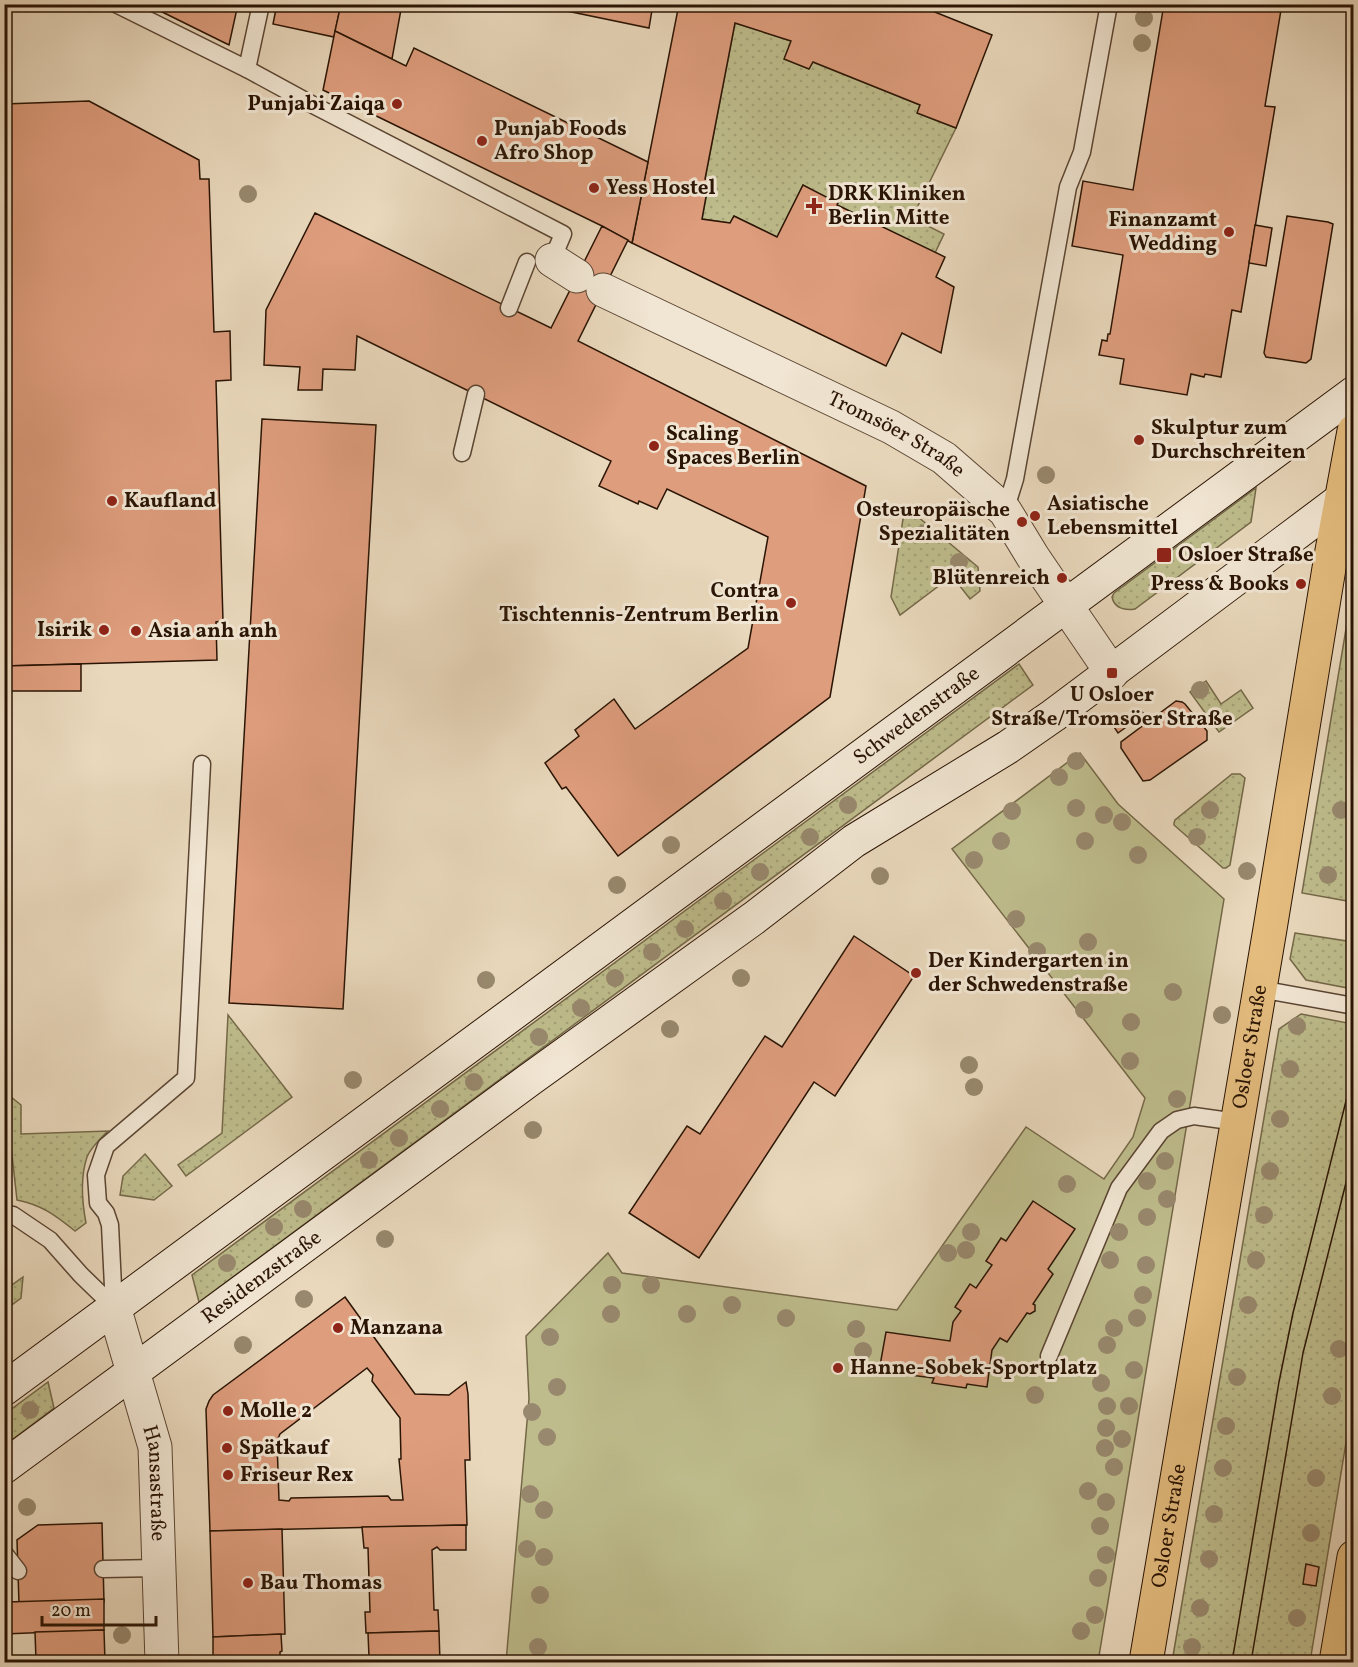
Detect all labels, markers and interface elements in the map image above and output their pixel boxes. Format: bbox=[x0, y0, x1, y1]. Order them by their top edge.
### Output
place label: Punjabi Zaiqa bbox=[248, 90, 385, 119]
marker: Punjabi Zaiqa bbox=[390, 97, 404, 111]
place label: Punjab Foods Afro Shop bbox=[494, 115, 627, 168]
marker: Punjab Foods Afro Shop bbox=[475, 134, 489, 148]
place label: Yess Hostel bbox=[606, 174, 716, 203]
place label: DRK Kliniken Berlin Mitte bbox=[828, 180, 966, 233]
marker: Yess Hostel bbox=[587, 181, 601, 195]
marker: DRK Kliniken Berlin Mitte bbox=[805, 197, 823, 215]
place label: Finanzamt Wedding bbox=[1109, 206, 1217, 259]
marker: Finanzamt Wedding bbox=[1222, 225, 1236, 239]
street label: Tromsöer Straße bbox=[823, 384, 971, 484]
place label: Skulptur zum Durchschreiten bbox=[1151, 414, 1306, 467]
place label: Scaling Spaces Berlin bbox=[666, 420, 800, 473]
marker: Skulptur zum Durchschreiten bbox=[1132, 433, 1146, 447]
marker: Scaling Spaces Berlin bbox=[647, 439, 661, 453]
place label: Kaufland bbox=[124, 487, 216, 516]
place label: Asiatische Lebensmittel bbox=[1047, 490, 1178, 543]
marker: Kaufland bbox=[105, 494, 119, 508]
place label: Osteuropäische Spezialitäten bbox=[856, 496, 1010, 549]
marker: Asiatische Lebensmittel bbox=[1028, 509, 1042, 523]
marker: Osteuropäische Spezialitäten bbox=[1015, 515, 1029, 529]
place label: Osloer Straße bbox=[1178, 541, 1314, 570]
marker: Osloer Straße bbox=[1155, 546, 1173, 564]
place label: Blütenreich bbox=[933, 564, 1050, 593]
place label: Press & Books bbox=[1150, 570, 1289, 599]
marker: Blütenreich bbox=[1055, 571, 1069, 585]
place label: Contra Tischtennis-Zentrum Berlin bbox=[499, 577, 779, 630]
marker: Press & Books bbox=[1294, 577, 1308, 591]
marker: Contra Tischtennis-Zentrum Berlin bbox=[784, 596, 798, 610]
place label: Isirik bbox=[37, 616, 92, 645]
place label: Asia anh anh bbox=[148, 617, 278, 646]
marker: Isirik bbox=[97, 623, 111, 637]
marker: Asia anh anh bbox=[129, 624, 143, 638]
street label: Schwedenstraße bbox=[847, 659, 986, 772]
marker: U Osloer Straße/Tromsöer Straße bbox=[1105, 666, 1119, 680]
place label: U Osloer Straße/Tromsöer Straße bbox=[991, 681, 1233, 734]
place label: Der Kindergarten in der Schwedenstraße bbox=[928, 947, 1129, 1000]
marker: Der Kindergarten in der Schwedenstraße bbox=[909, 966, 923, 980]
street label: Osloer Straße bbox=[1225, 982, 1275, 1111]
street label: Residenzstraße bbox=[196, 1223, 327, 1331]
place label: Manzana bbox=[350, 1314, 443, 1343]
marker: Manzana bbox=[331, 1321, 345, 1335]
place label: Hanne-Sobek-Sportplatz bbox=[850, 1354, 1097, 1383]
marker: Hanne-Sobek-Sportplatz bbox=[831, 1361, 845, 1375]
place label: Molle 2 bbox=[240, 1397, 312, 1426]
marker: Molle 2 bbox=[221, 1404, 235, 1418]
street label: Hansastraße bbox=[135, 1422, 173, 1542]
place label: Spätkauf bbox=[239, 1434, 330, 1463]
marker: Spätkauf bbox=[220, 1441, 234, 1455]
place label: Friseur Rex bbox=[240, 1461, 353, 1490]
street label: Osloer Straße bbox=[1144, 1462, 1194, 1590]
marker: Friseur Rex bbox=[221, 1468, 235, 1482]
place label: Bau Thomas bbox=[260, 1569, 382, 1598]
marker: Bau Thomas bbox=[241, 1576, 255, 1590]
scale bar bbox=[42, 1589, 156, 1627]
text: 20 m bbox=[51, 1599, 91, 1624]

